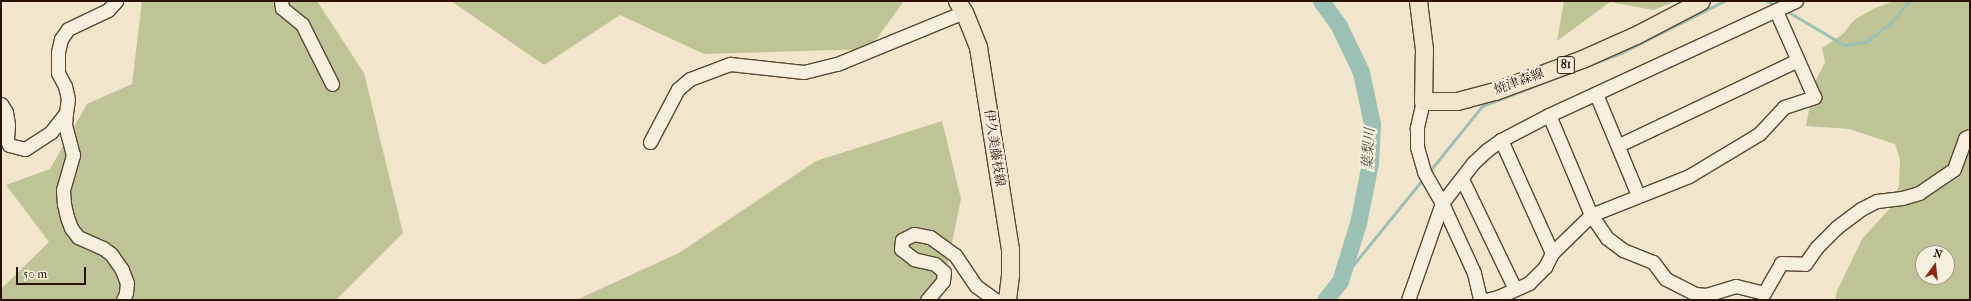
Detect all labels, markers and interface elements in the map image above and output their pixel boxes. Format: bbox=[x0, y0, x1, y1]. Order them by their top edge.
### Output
road number: 81 bbox=[1556, 55, 1576, 75]
street label: 焼津森線 bbox=[1492, 66, 1546, 98]
street label: 伊久美藤枝線 bbox=[980, 108, 1008, 188]
water label: 葉梨川 bbox=[1359, 127, 1379, 171]
north arrow bbox=[1915, 245, 1955, 285]
text: N bbox=[1932, 247, 1944, 261]
scale bar bbox=[18, 259, 88, 285]
text: 50 m bbox=[23, 267, 47, 281]

